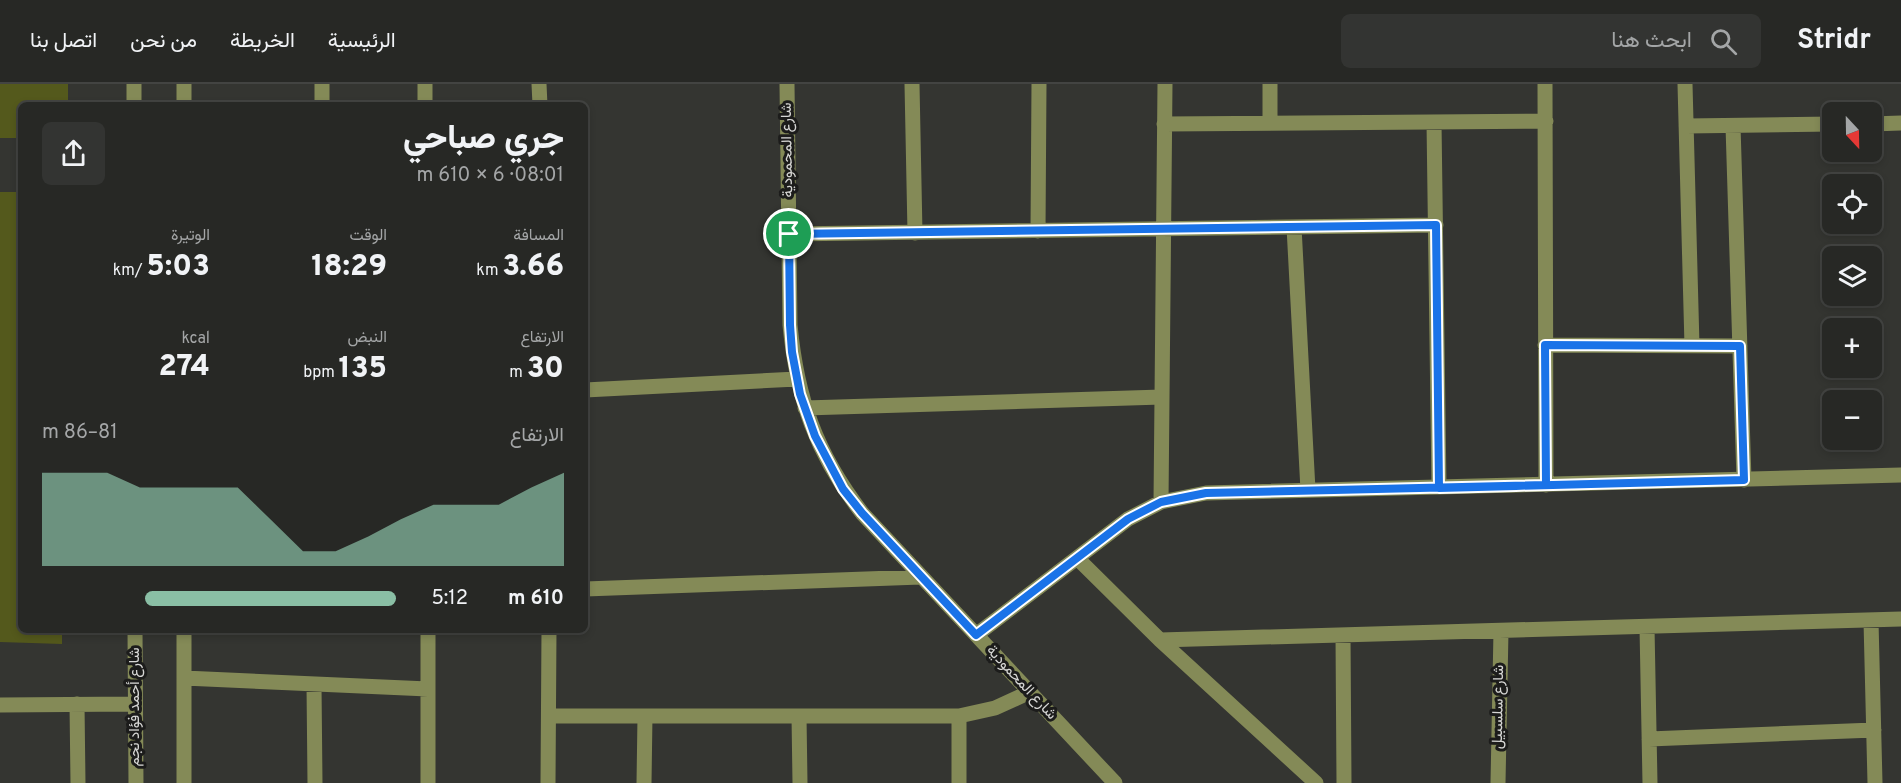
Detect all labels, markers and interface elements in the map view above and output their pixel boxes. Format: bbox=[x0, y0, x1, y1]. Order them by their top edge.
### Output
search box bbox=[1341, 14, 1761, 68]
text: Stridr bbox=[1797, 23, 1871, 59]
icon: search bbox=[1707, 25, 1740, 58]
text: اتصل بنا bbox=[30, 28, 97, 55]
text: من نحن bbox=[130, 28, 197, 55]
text: الخريطة bbox=[230, 28, 295, 55]
text: الرئيسية bbox=[328, 28, 396, 55]
text: ابحث هنا bbox=[1611, 28, 1692, 55]
street label: شارع المحمودية bbox=[778, 102, 798, 198]
north arrow bbox=[1822, 102, 1882, 162]
map controls bbox=[1822, 102, 1882, 450]
text: جري صباحي bbox=[403, 119, 564, 161]
button: share bbox=[42, 122, 105, 185]
text: 08:01 · 6 × 610 m bbox=[417, 163, 564, 189]
button: locate bbox=[1822, 174, 1882, 234]
pin bbox=[763, 208, 814, 259]
icon: arrive bbox=[772, 217, 805, 250]
text: الوتيرة bbox=[171, 226, 210, 246]
text: الوقت bbox=[349, 226, 387, 246]
text: المسافة bbox=[513, 226, 564, 246]
button: layers bbox=[1822, 246, 1882, 306]
text: 5:03 bbox=[146, 249, 210, 286]
text: 18:29 bbox=[311, 249, 387, 286]
text: 3.66 bbox=[502, 249, 564, 286]
text: /km bbox=[113, 261, 146, 281]
text: km bbox=[476, 261, 502, 281]
button: + bbox=[1822, 318, 1882, 378]
text: النبض bbox=[347, 328, 387, 348]
text: الارتفاع bbox=[521, 328, 564, 348]
text: kcal bbox=[182, 329, 210, 349]
text: 274 bbox=[159, 349, 210, 386]
text: 135 bbox=[339, 351, 387, 388]
text: 30 bbox=[527, 351, 564, 388]
text: bpm bbox=[303, 363, 339, 383]
text: m bbox=[509, 363, 527, 383]
button: − bbox=[1822, 390, 1882, 450]
text: 81–86 m bbox=[42, 420, 118, 446]
text: الارتفاع bbox=[510, 423, 564, 449]
text: 5:12 bbox=[431, 586, 468, 612]
text: 610 m bbox=[508, 586, 564, 612]
street label: شارع المحمودية bbox=[982, 642, 1061, 724]
street label: شارع أحمد فؤاد نجم bbox=[126, 647, 145, 767]
street label: شارع سلسبيل bbox=[1489, 665, 1509, 749]

